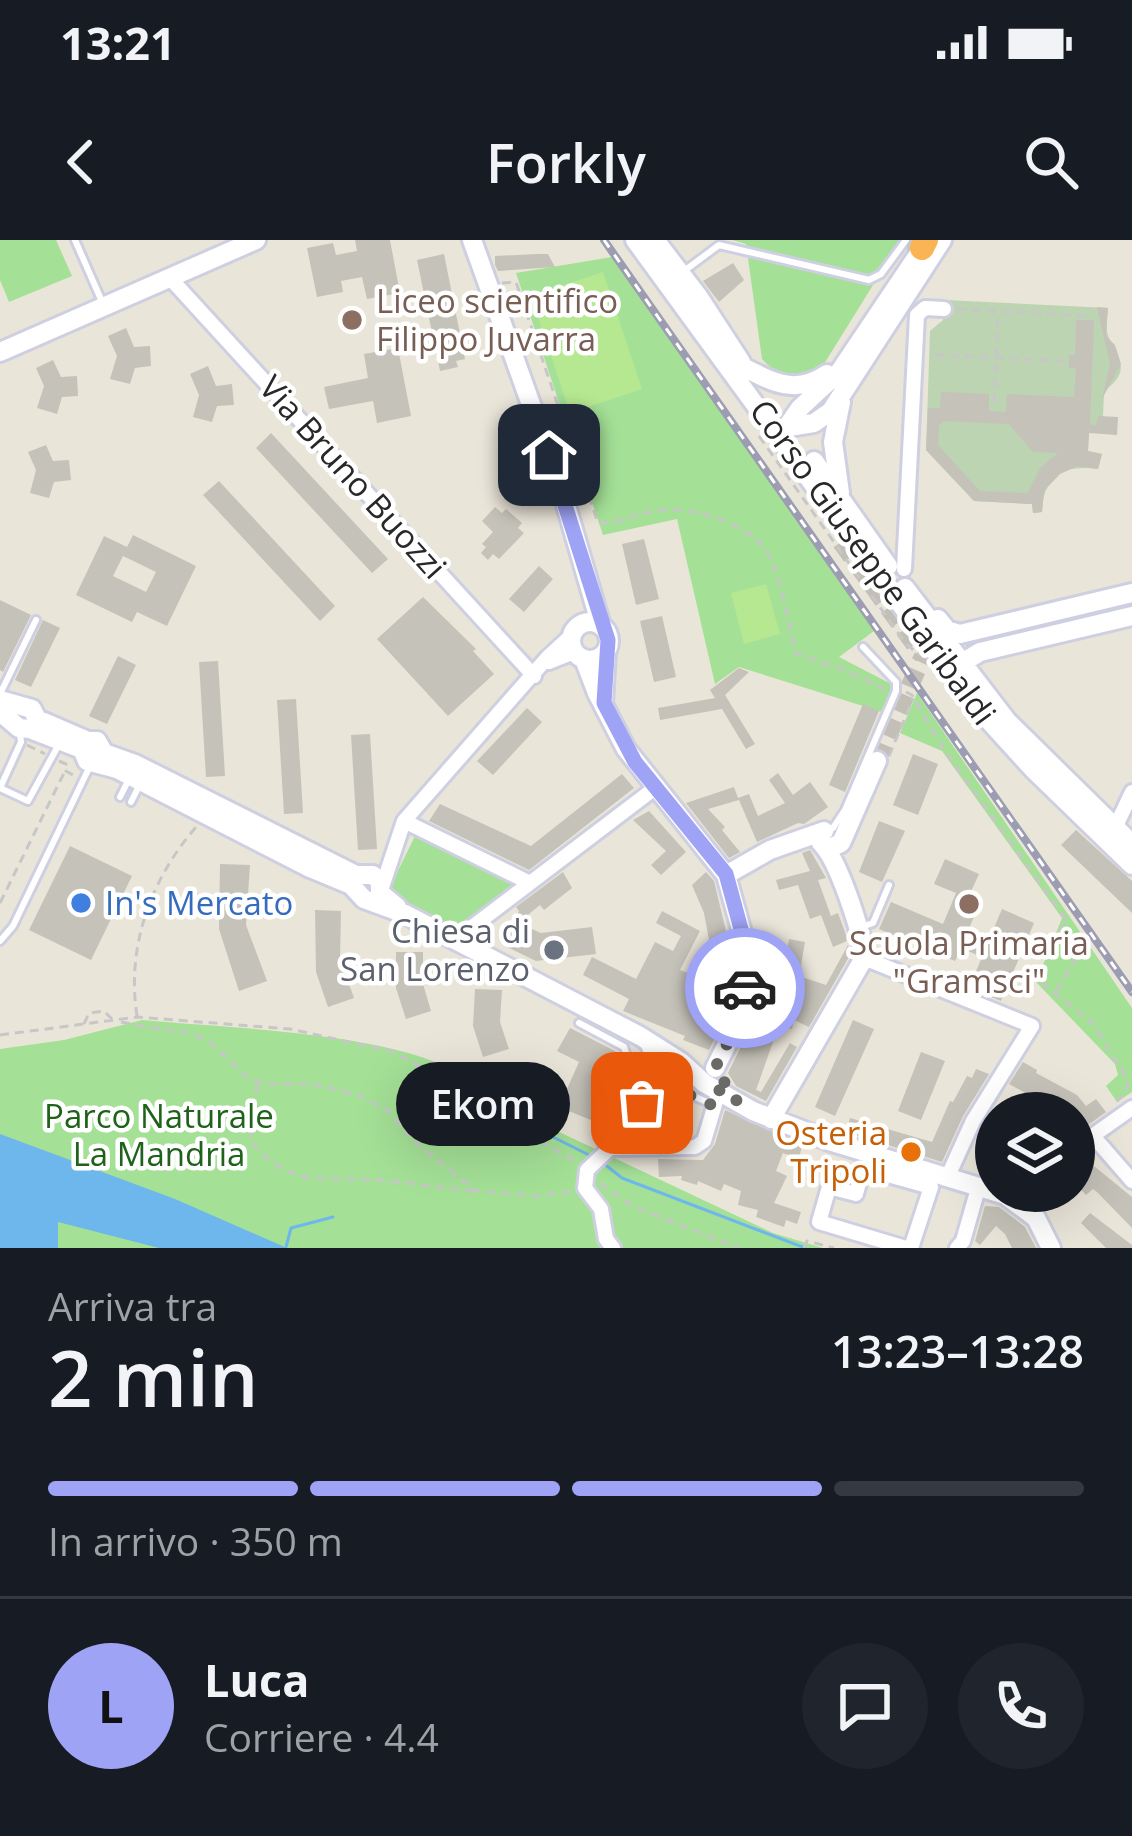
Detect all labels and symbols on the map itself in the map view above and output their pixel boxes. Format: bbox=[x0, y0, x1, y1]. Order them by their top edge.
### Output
place label: Liceo scientifico Filippo Juvarra bbox=[376, 278, 618, 361]
marker: Liceo scientifico Filippo Juvarra bbox=[339, 307, 365, 333]
street label: Via Bruno Buozzi bbox=[250, 365, 457, 588]
street label: Corso Giuseppe Garibaldi bbox=[740, 390, 1007, 734]
pin bbox=[498, 404, 600, 506]
place label: In's Mercato bbox=[105, 880, 293, 925]
marker: In's Mercato bbox=[68, 890, 94, 916]
marker: Scuola Primaria "Gramsci" bbox=[956, 891, 982, 917]
place label: Chiesa di San Lorenzo bbox=[340, 908, 530, 991]
place label: Scuola Primaria "Gramsci" bbox=[849, 920, 1089, 1003]
courier bbox=[685, 928, 805, 1048]
marker: Chiesa di San Lorenzo bbox=[541, 937, 567, 963]
pin bbox=[591, 1052, 693, 1154]
callout: Ekom bbox=[396, 1061, 570, 1145]
park label: Parco Naturale La Mandria bbox=[44, 1093, 274, 1176]
place label: Osteria Tripoli bbox=[775, 1110, 887, 1193]
marker: Osteria Tripoli bbox=[898, 1139, 924, 1165]

